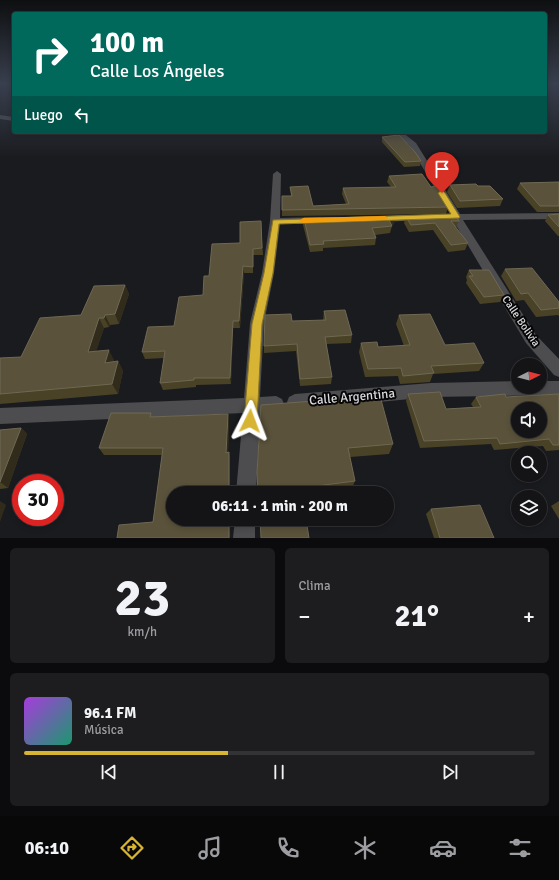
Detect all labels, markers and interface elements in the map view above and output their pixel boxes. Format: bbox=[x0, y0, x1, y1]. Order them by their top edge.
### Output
text: 100 m bbox=[90, 26, 164, 60]
icon: right bbox=[24, 28, 76, 80]
text: Calle Los Ángeles bbox=[90, 60, 225, 82]
icon: left bbox=[71, 104, 93, 126]
text: Luego bbox=[24, 106, 63, 124]
pin bbox=[425, 152, 459, 193]
icon: arrive bbox=[431, 158, 453, 180]
street label: Calle Bolivia bbox=[499, 293, 543, 349]
north arrow bbox=[511, 358, 547, 394]
map controls bbox=[511, 358, 547, 526]
street label: Calle Argentina bbox=[308, 385, 396, 409]
position arrow bbox=[229, 400, 271, 442]
button: sound bbox=[511, 402, 547, 438]
button: search bbox=[511, 446, 547, 482]
speed limit sign: 30 bbox=[12, 474, 64, 526]
button: layers bbox=[511, 490, 547, 526]
text: 06:11 · 1 min · 200 m bbox=[212, 497, 348, 515]
text: 23 bbox=[114, 566, 170, 630]
text: Clima bbox=[299, 578, 331, 594]
text: 21° bbox=[395, 598, 439, 635]
text: − bbox=[299, 603, 310, 630]
text: + bbox=[523, 603, 535, 630]
text: km/h bbox=[128, 624, 157, 640]
text: 96.1 FM bbox=[84, 704, 136, 722]
text: Música bbox=[84, 722, 124, 738]
icon: previous bbox=[98, 761, 120, 783]
icon: pause bbox=[268, 761, 290, 783]
icon: next bbox=[439, 761, 461, 783]
icon: directions bbox=[118, 834, 146, 862]
icon: music bbox=[196, 834, 224, 862]
icon: phone bbox=[274, 834, 302, 862]
icon: climate bbox=[351, 834, 379, 862]
icon: car bbox=[429, 834, 457, 862]
icon: filters bbox=[506, 834, 534, 862]
text: 06:10 bbox=[25, 837, 69, 859]

